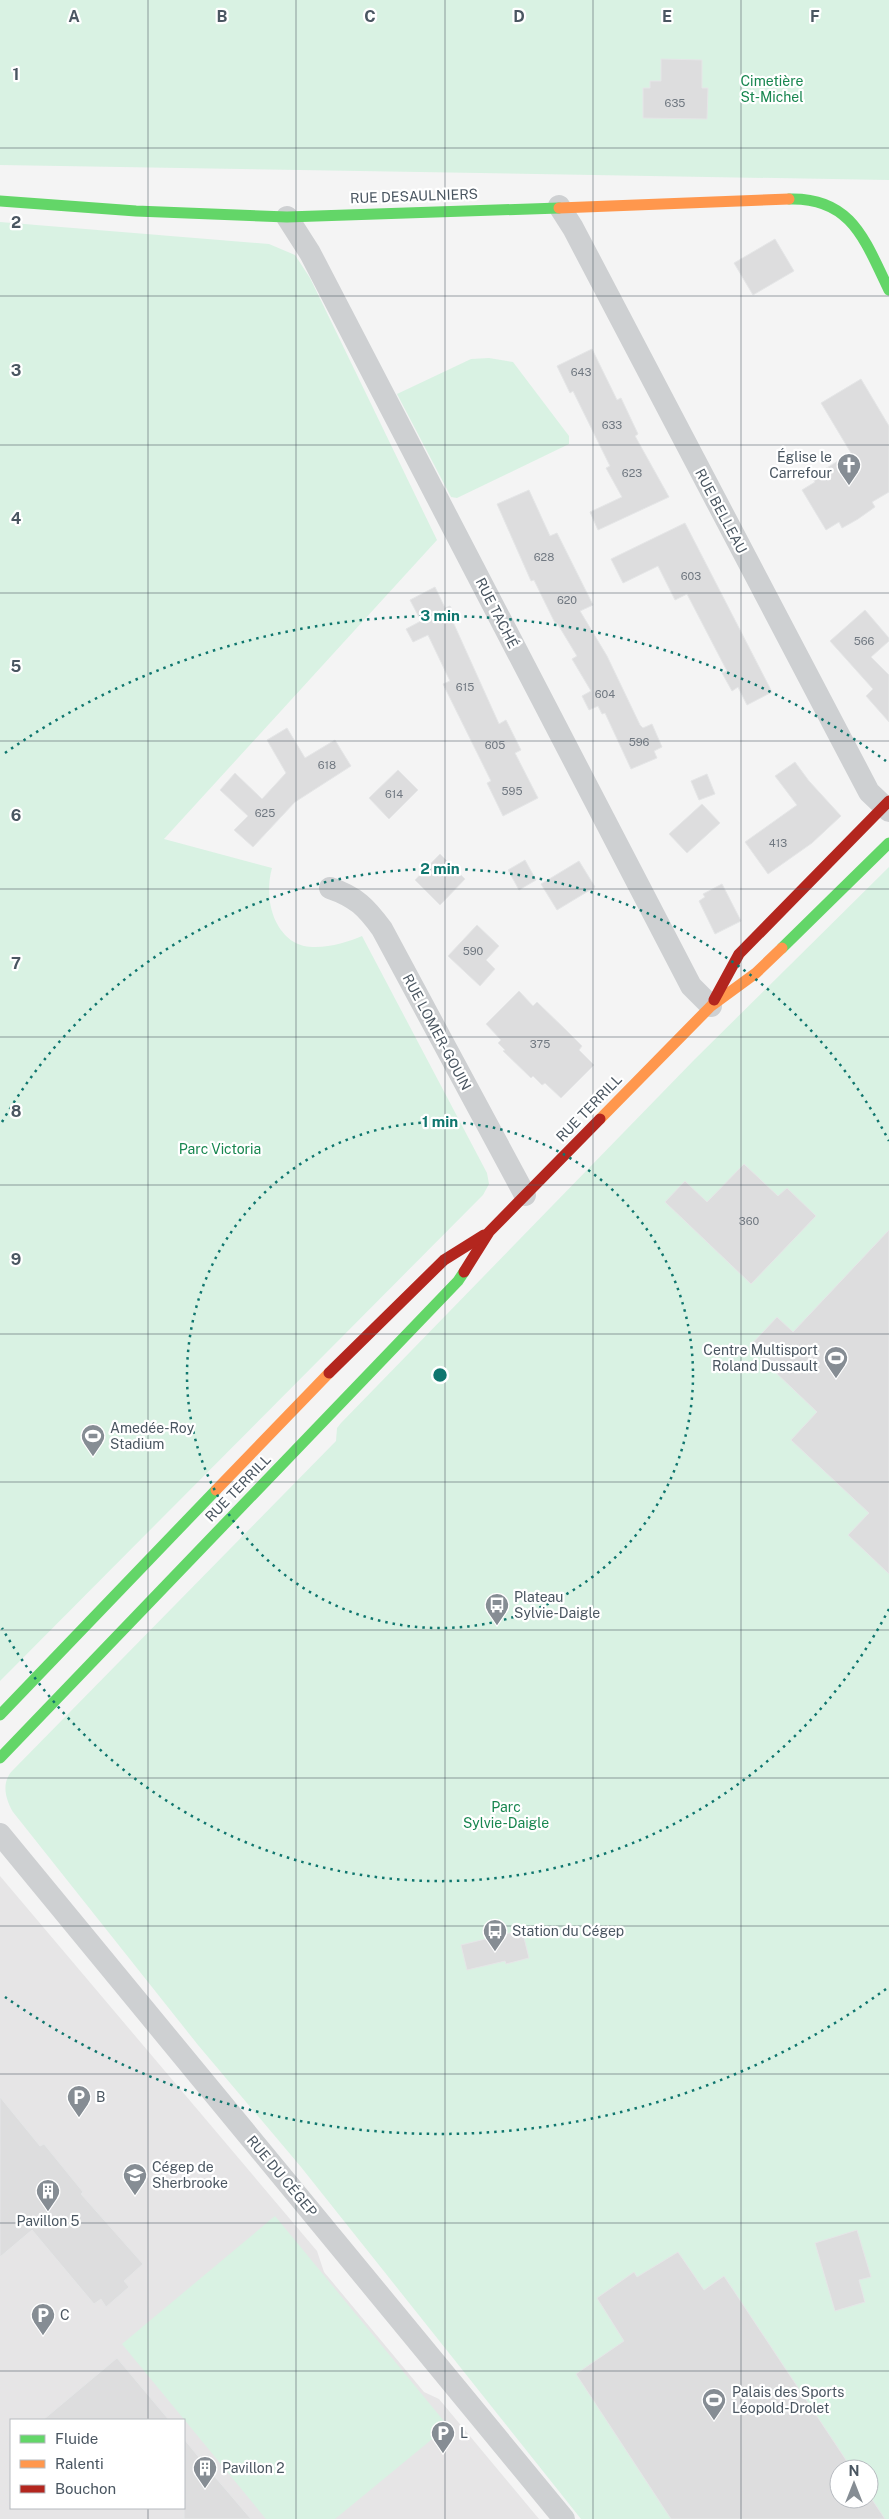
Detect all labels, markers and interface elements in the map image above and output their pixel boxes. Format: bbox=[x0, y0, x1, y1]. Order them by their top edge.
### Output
text: A bbox=[68, 7, 80, 26]
text: B bbox=[217, 7, 228, 26]
text: C bbox=[364, 7, 376, 26]
text: D bbox=[513, 7, 525, 26]
text: E bbox=[662, 7, 672, 26]
text: F bbox=[810, 7, 820, 26]
text: 1 bbox=[13, 65, 19, 84]
park label: Cimetière St-Michel bbox=[740, 73, 804, 105]
house number: 635 bbox=[665, 97, 685, 109]
street label: RUE DESAULNIERS bbox=[350, 186, 478, 206]
text: 2 bbox=[11, 213, 21, 232]
text: 3 bbox=[11, 361, 21, 380]
house number: 643 bbox=[571, 366, 591, 378]
house number: 633 bbox=[602, 419, 622, 431]
place label: Église le Carrefour bbox=[769, 448, 832, 481]
church icon: Église le Carrefour bbox=[836, 452, 862, 486]
street label: RUE BELLEAU bbox=[692, 466, 750, 556]
house number: 623 bbox=[622, 467, 642, 479]
text: 4 bbox=[11, 509, 22, 528]
house number: 628 bbox=[534, 551, 554, 563]
house number: 603 bbox=[681, 570, 701, 582]
street label: RUE TACHÉ bbox=[472, 575, 522, 651]
house number: 620 bbox=[557, 594, 577, 606]
text: 3 min bbox=[420, 607, 460, 624]
house number: 566 bbox=[854, 635, 874, 647]
text: 5 bbox=[11, 657, 22, 676]
house number: 615 bbox=[456, 681, 474, 693]
house number: 604 bbox=[595, 688, 615, 700]
house number: 596 bbox=[629, 736, 649, 748]
house number: 605 bbox=[485, 739, 505, 751]
house number: 618 bbox=[318, 759, 336, 771]
house number: 595 bbox=[502, 785, 522, 797]
house number: 614 bbox=[385, 788, 403, 800]
text: 6 bbox=[11, 806, 21, 825]
house number: 625 bbox=[255, 807, 275, 819]
house number: 413 bbox=[769, 837, 787, 849]
text: 2 min bbox=[420, 860, 460, 877]
house number: 590 bbox=[463, 945, 484, 957]
text: 7 bbox=[11, 954, 21, 973]
street label: RUE LOMER-GOUIN bbox=[400, 971, 474, 1093]
house number: 375 bbox=[530, 1038, 550, 1050]
street label: RUE TERRILL bbox=[553, 1071, 625, 1145]
text: 8 bbox=[11, 1102, 22, 1121]
text: 1 min bbox=[422, 1113, 458, 1130]
park label: Parc Victoria bbox=[179, 1141, 261, 1157]
house number: 360 bbox=[739, 1215, 759, 1227]
text: 9 bbox=[11, 1250, 21, 1269]
place label: Centre Multisport Roland Dussault bbox=[703, 1342, 818, 1374]
sports icon: Centre Multisport Roland Dussault bbox=[823, 1345, 849, 1379]
centre of rings bbox=[431, 1366, 449, 1384]
place label: Amedée-Roy Stadium bbox=[110, 1420, 195, 1452]
sports icon: Amedée-Roy Stadium bbox=[80, 1423, 106, 1457]
street label: RUE TERRILL bbox=[202, 1451, 274, 1525]
place label: Plateau Sylvie-Daigle bbox=[514, 1589, 600, 1621]
bus stop icon: Plateau Sylvie-Daigle bbox=[484, 1592, 510, 1626]
park label: Parc Sylvie-Daigle bbox=[463, 1799, 549, 1831]
bus stop icon: Station du Cégep bbox=[482, 1918, 508, 1952]
place label: Station du Cégep bbox=[512, 1923, 624, 1939]
parking icon: B bbox=[66, 2084, 92, 2118]
place label: B bbox=[96, 2089, 105, 2105]
street label: RUE DU CÉGEP bbox=[244, 2132, 321, 2220]
place label: Cégep de Sherbrooke bbox=[152, 2159, 228, 2191]
school or university icon: Cégep de Sherbrooke bbox=[122, 2162, 148, 2196]
building icon: Pavillon 5 bbox=[35, 2178, 61, 2212]
place label: Pavillon 5 bbox=[16, 2213, 80, 2229]
parking icon: C bbox=[30, 2302, 56, 2336]
place label: C bbox=[60, 2307, 70, 2323]
place label: Palais des Sports Léopold-Drolet bbox=[732, 2384, 844, 2416]
sports icon: Palais des Sports Léopold-Drolet bbox=[701, 2387, 727, 2421]
legend bbox=[10, 2419, 185, 2509]
parking icon: L bbox=[430, 2420, 456, 2454]
place label: L bbox=[460, 2425, 468, 2441]
text: Fluide bbox=[55, 2430, 98, 2447]
text: Ralenti bbox=[55, 2455, 104, 2472]
building icon: Pavillon 2 bbox=[192, 2455, 218, 2489]
north arrow bbox=[829, 2459, 879, 2509]
place label: Pavillon 2 bbox=[222, 2460, 285, 2476]
text: N bbox=[849, 2463, 859, 2479]
text: Bouchon bbox=[55, 2480, 116, 2497]

